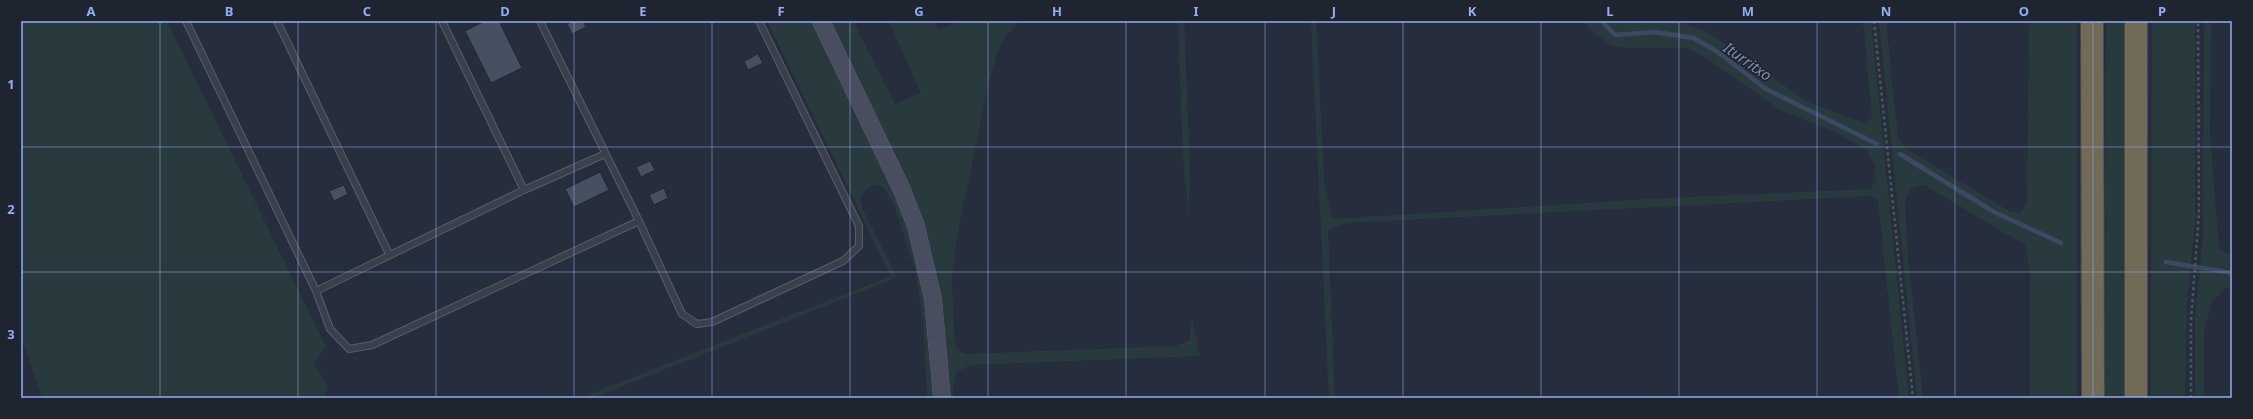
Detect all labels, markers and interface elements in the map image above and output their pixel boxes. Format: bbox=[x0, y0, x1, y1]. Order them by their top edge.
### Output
text: A bbox=[87, 2, 96, 20]
text: B bbox=[225, 2, 233, 20]
text: C bbox=[363, 2, 371, 20]
text: D bbox=[500, 2, 510, 20]
text: E bbox=[639, 2, 647, 20]
text: F bbox=[777, 2, 785, 20]
text: G bbox=[914, 2, 924, 20]
text: H bbox=[1052, 2, 1062, 20]
text: I bbox=[1193, 2, 1199, 20]
text: J bbox=[1331, 2, 1336, 20]
text: K bbox=[1468, 2, 1477, 20]
text: L bbox=[1606, 2, 1614, 20]
text: M bbox=[1742, 2, 1754, 20]
text: N bbox=[1881, 2, 1891, 20]
text: O bbox=[2019, 2, 2029, 20]
text: P bbox=[2158, 2, 2166, 20]
water label: Iturritxo bbox=[1719, 37, 1776, 85]
text: 1 bbox=[7, 75, 15, 93]
text: 2 bbox=[7, 200, 15, 218]
text: 3 bbox=[7, 325, 15, 343]

